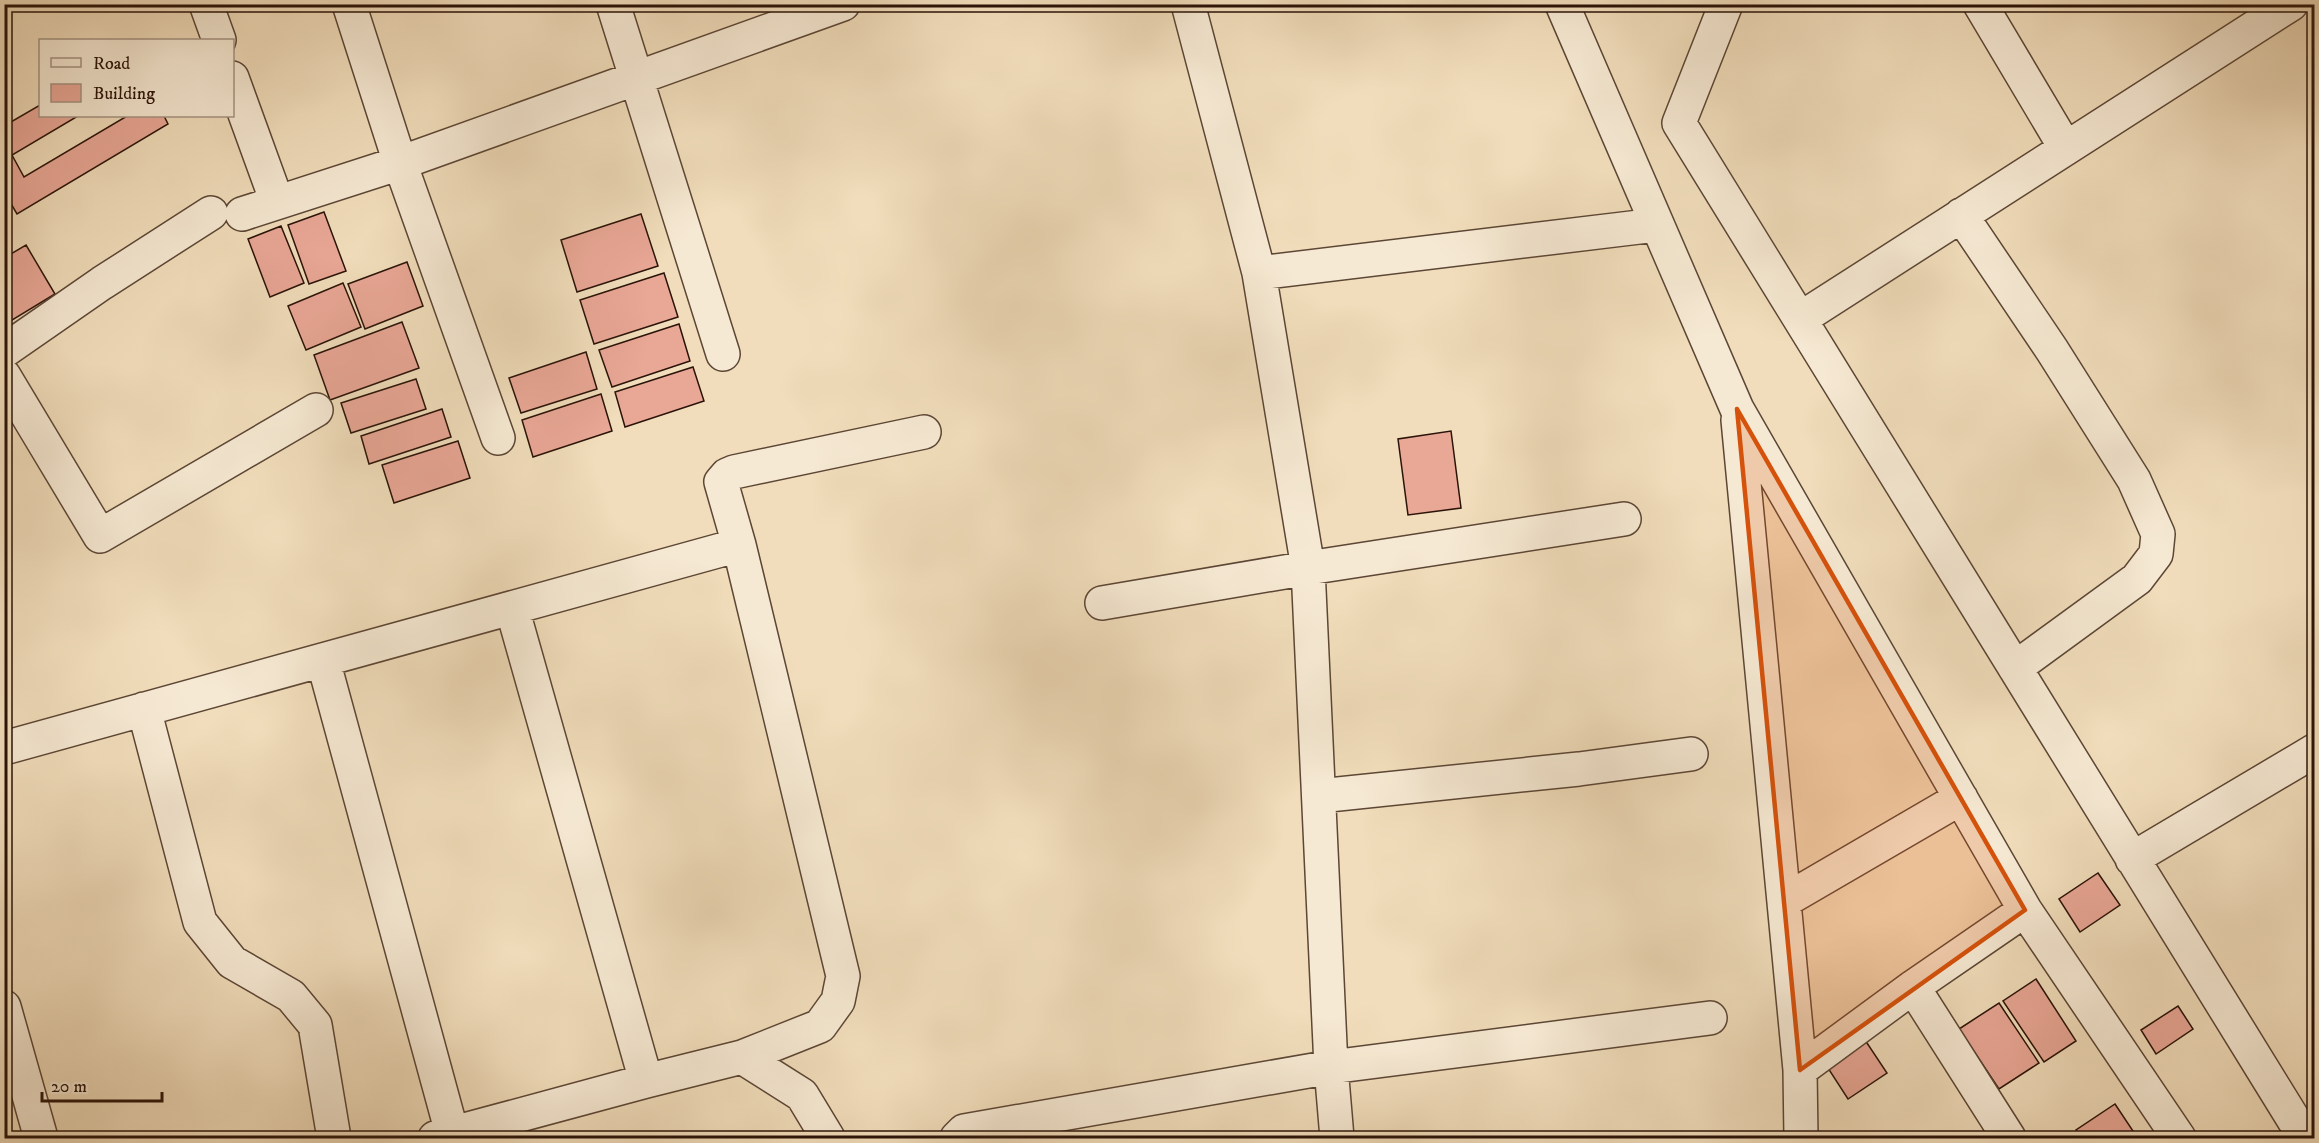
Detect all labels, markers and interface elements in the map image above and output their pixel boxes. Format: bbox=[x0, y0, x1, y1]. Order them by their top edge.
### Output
legend bbox=[39, 39, 234, 117]
text: Road bbox=[93, 53, 130, 75]
text: Building bbox=[93, 83, 155, 105]
scale bar bbox=[42, 1065, 162, 1103]
text: 20 m bbox=[51, 1076, 87, 1098]

